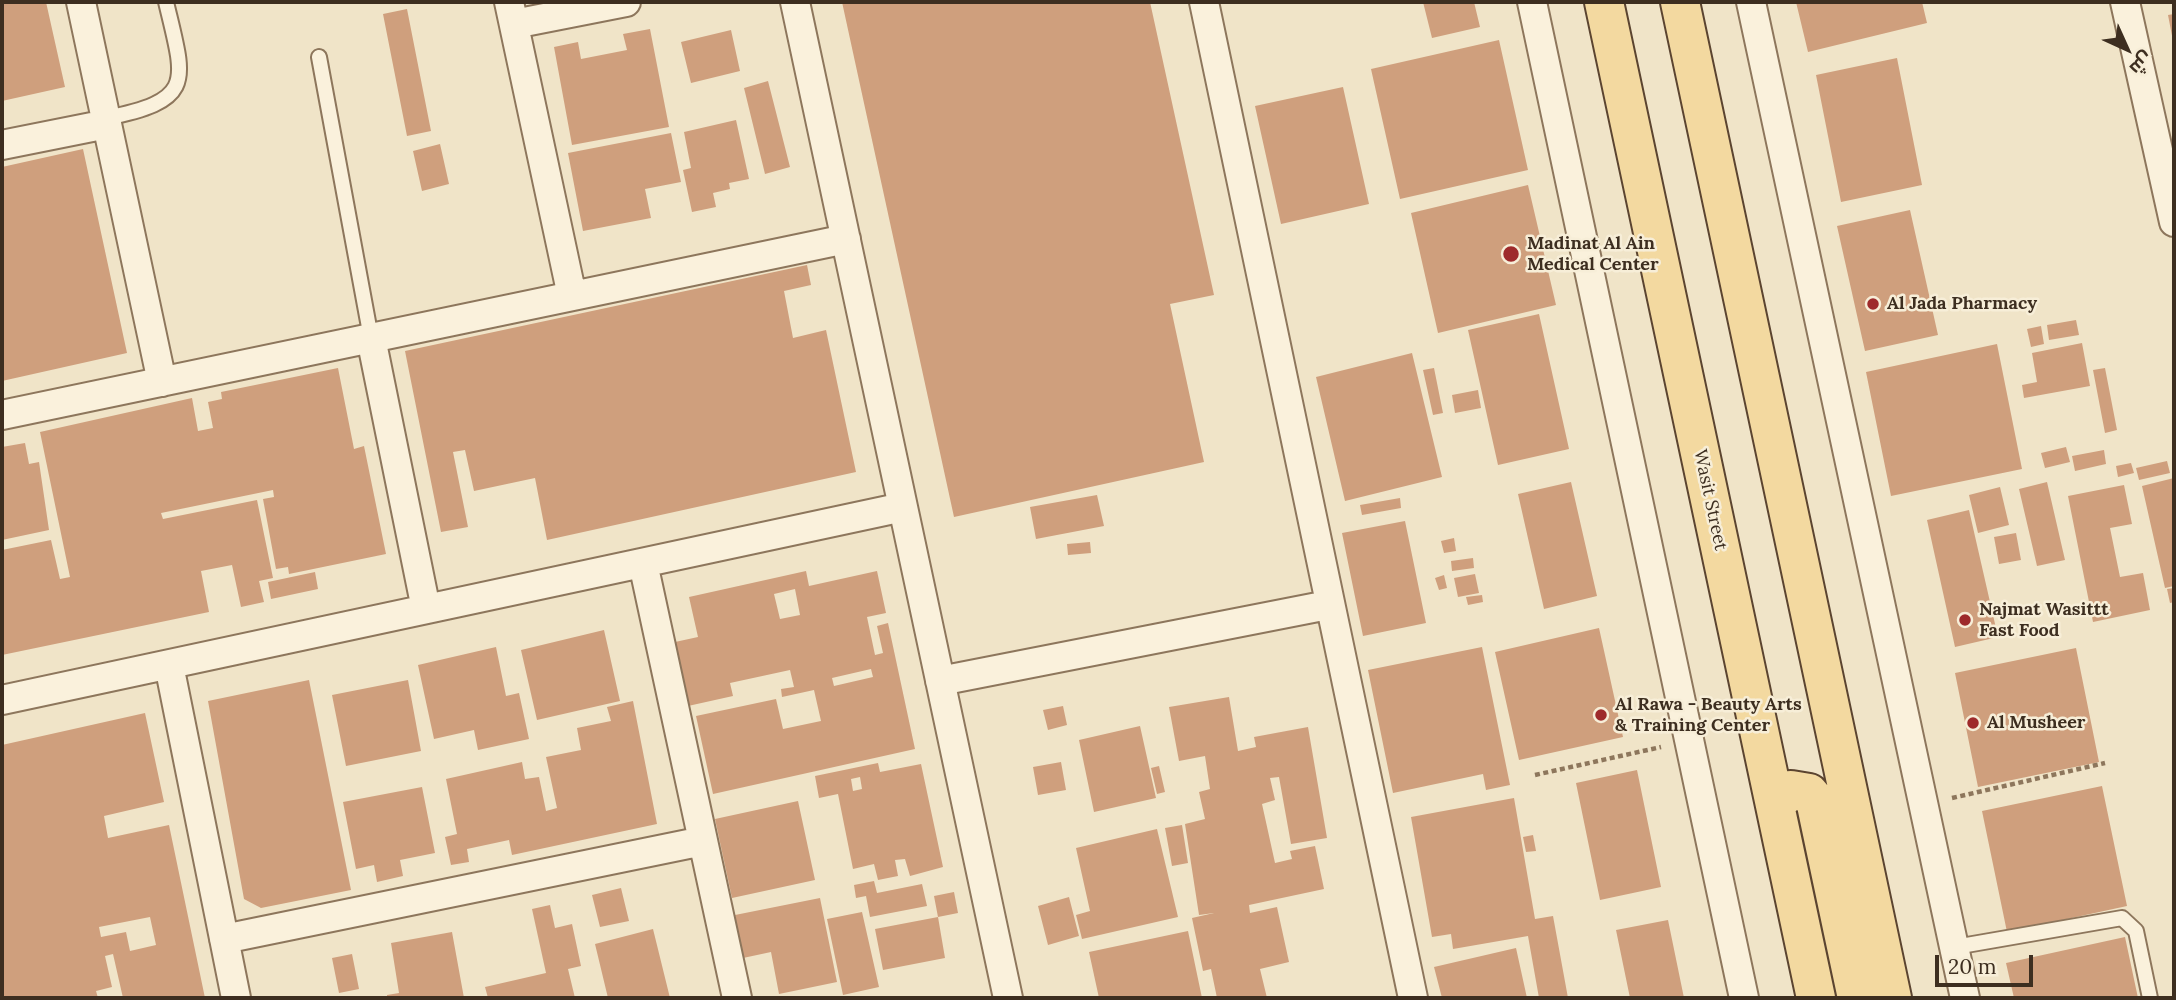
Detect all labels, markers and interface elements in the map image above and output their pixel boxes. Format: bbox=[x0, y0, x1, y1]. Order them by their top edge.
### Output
north arrow bbox=[2092, 14, 2162, 84]
text: ش bbox=[2125, 47, 2159, 81]
place label: Madinat Al Ain Medical Center bbox=[1527, 233, 1659, 276]
marker: Madinat Al Ain Medical Center bbox=[1501, 244, 1521, 264]
place label: Al Jada Pharmacy bbox=[1887, 293, 2037, 315]
marker: Al Jada Pharmacy bbox=[1865, 296, 1881, 312]
street label: Wasit Street bbox=[1689, 447, 1731, 553]
place label: Najmat Wasittt Fast Food bbox=[1979, 599, 2109, 642]
marker: Najmat Wasittt Fast Food bbox=[1957, 612, 1973, 628]
place label: Al Rawa - Beauty Arts & Training Center bbox=[1615, 694, 1802, 736]
marker: Al Rawa - Beauty Arts & Training Center bbox=[1593, 707, 1609, 723]
place label: Al Musheer bbox=[1987, 712, 2085, 734]
marker: Al Musheer bbox=[1965, 715, 1981, 731]
scale bar bbox=[1938, 940, 2036, 984]
text: 20 m bbox=[1948, 953, 1997, 980]

